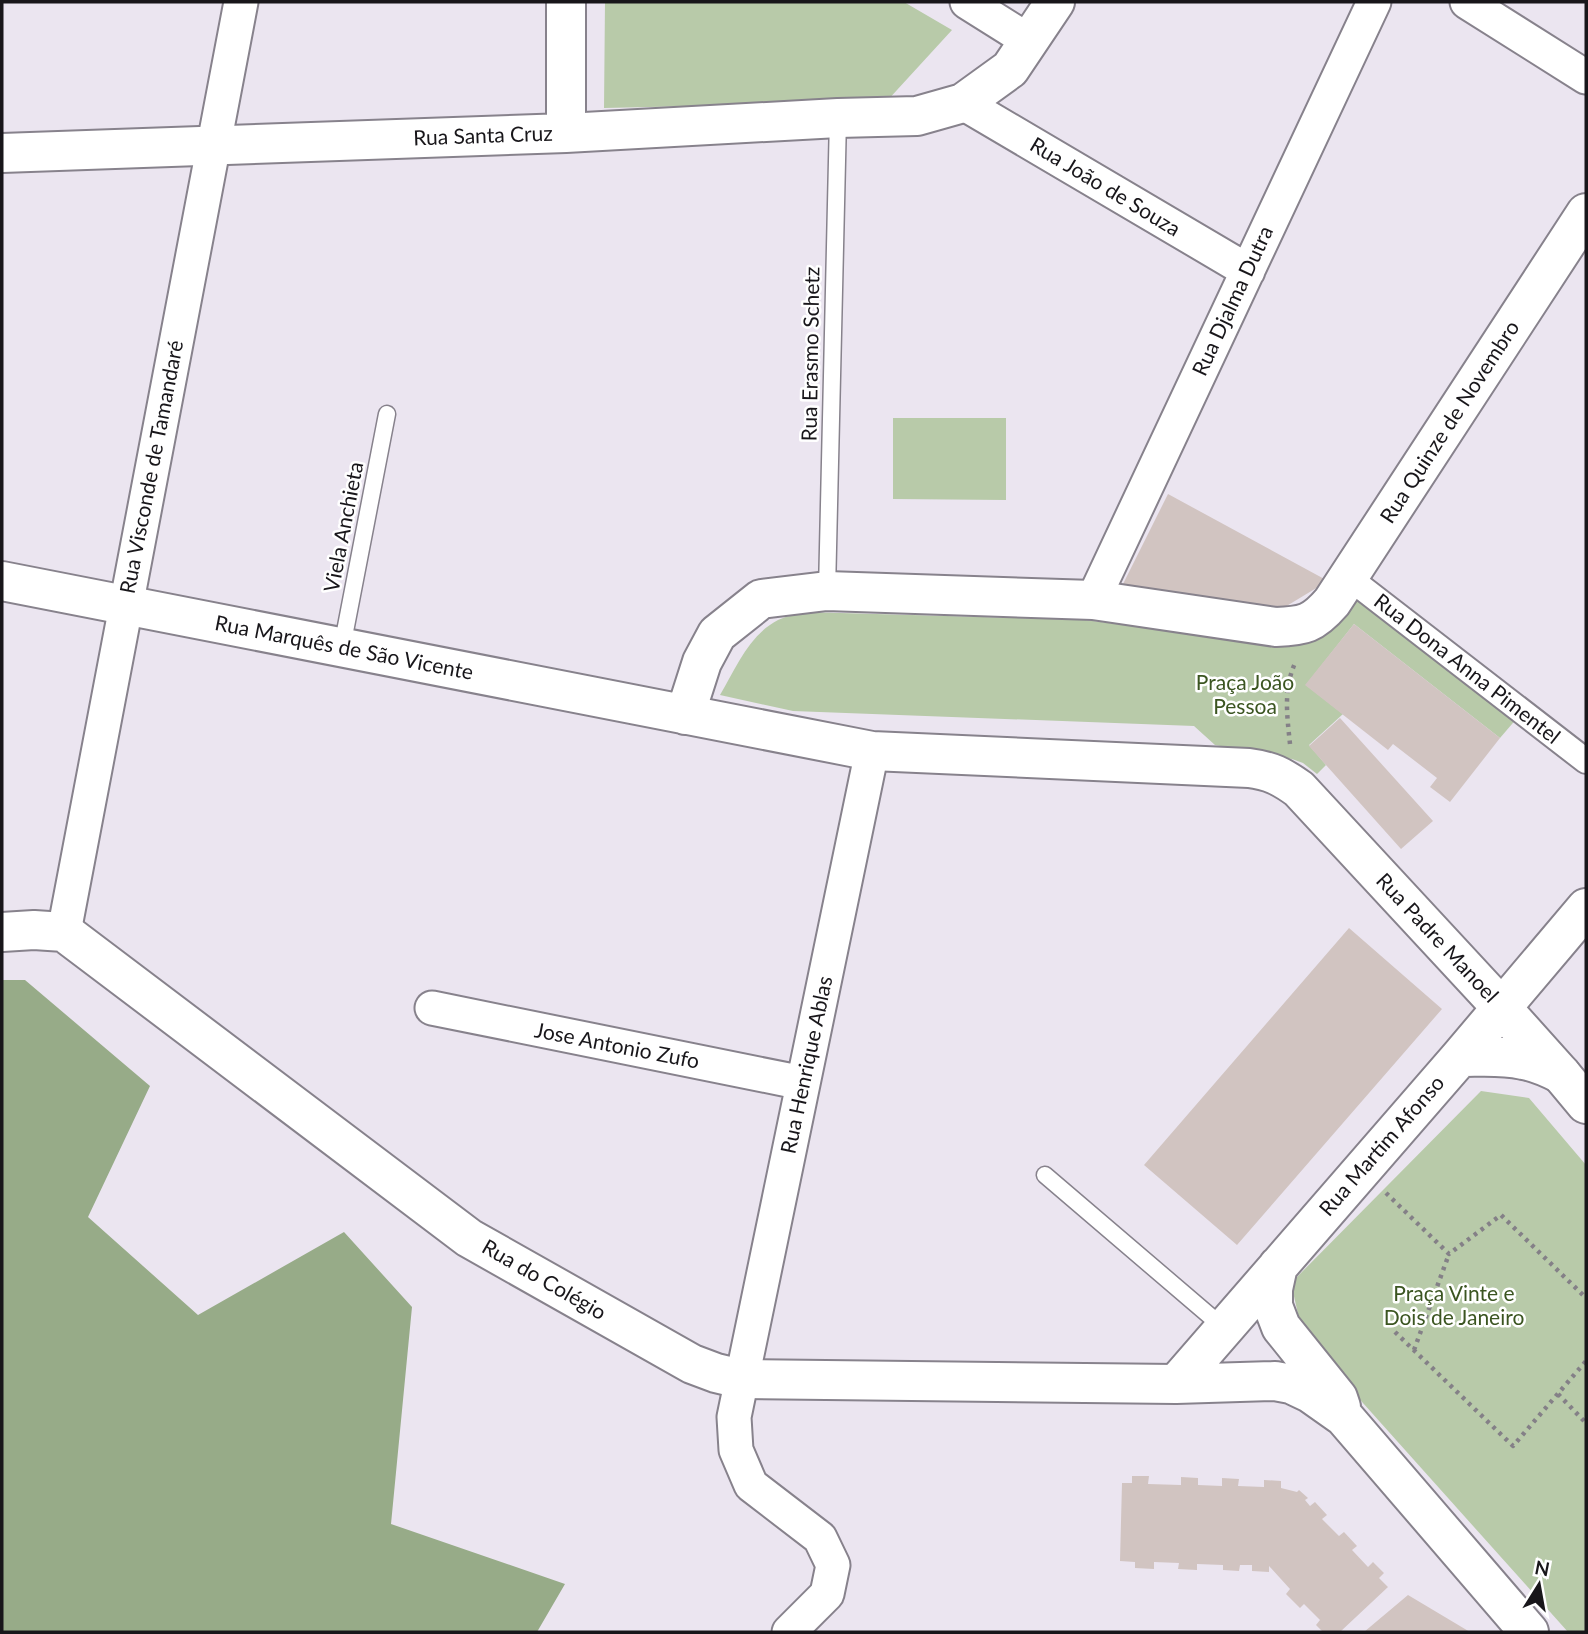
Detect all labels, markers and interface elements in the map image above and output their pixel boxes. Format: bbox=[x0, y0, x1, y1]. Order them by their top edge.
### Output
street label: Rua Santa Cruz bbox=[413, 120, 553, 149]
street label: Rua João de Souza bbox=[1026, 131, 1185, 240]
street label: Rua Djalma Dutra bbox=[1186, 221, 1277, 379]
street label: Rua Erasmo Schetz bbox=[795, 266, 824, 442]
street label: Rua Quinze de Novembro bbox=[1374, 315, 1524, 527]
street label: Rua Visconde de Tamandaré bbox=[114, 338, 187, 595]
street label: Viela Anchieta bbox=[318, 460, 367, 594]
street label: Rua Dona Anna Pimentel bbox=[1370, 587, 1566, 748]
street label: Rua Marquês de São Vicente bbox=[213, 609, 476, 684]
park label: Praça João Pessoa bbox=[1196, 669, 1294, 718]
street label: Rua Padre Manoel bbox=[1372, 867, 1504, 1007]
street label: Rua Henrique Ablas bbox=[774, 974, 837, 1156]
street label: Jose Antonio Zufo bbox=[533, 1016, 702, 1073]
street label: Rua Martim Afonso bbox=[1313, 1070, 1449, 1220]
street label: Rua do Colégio bbox=[478, 1233, 611, 1324]
park label: Praça Vinte e Dois de Janeiro bbox=[1384, 1280, 1524, 1329]
north arrow bbox=[1504, 1550, 1574, 1620]
text: N bbox=[1533, 1555, 1552, 1581]

